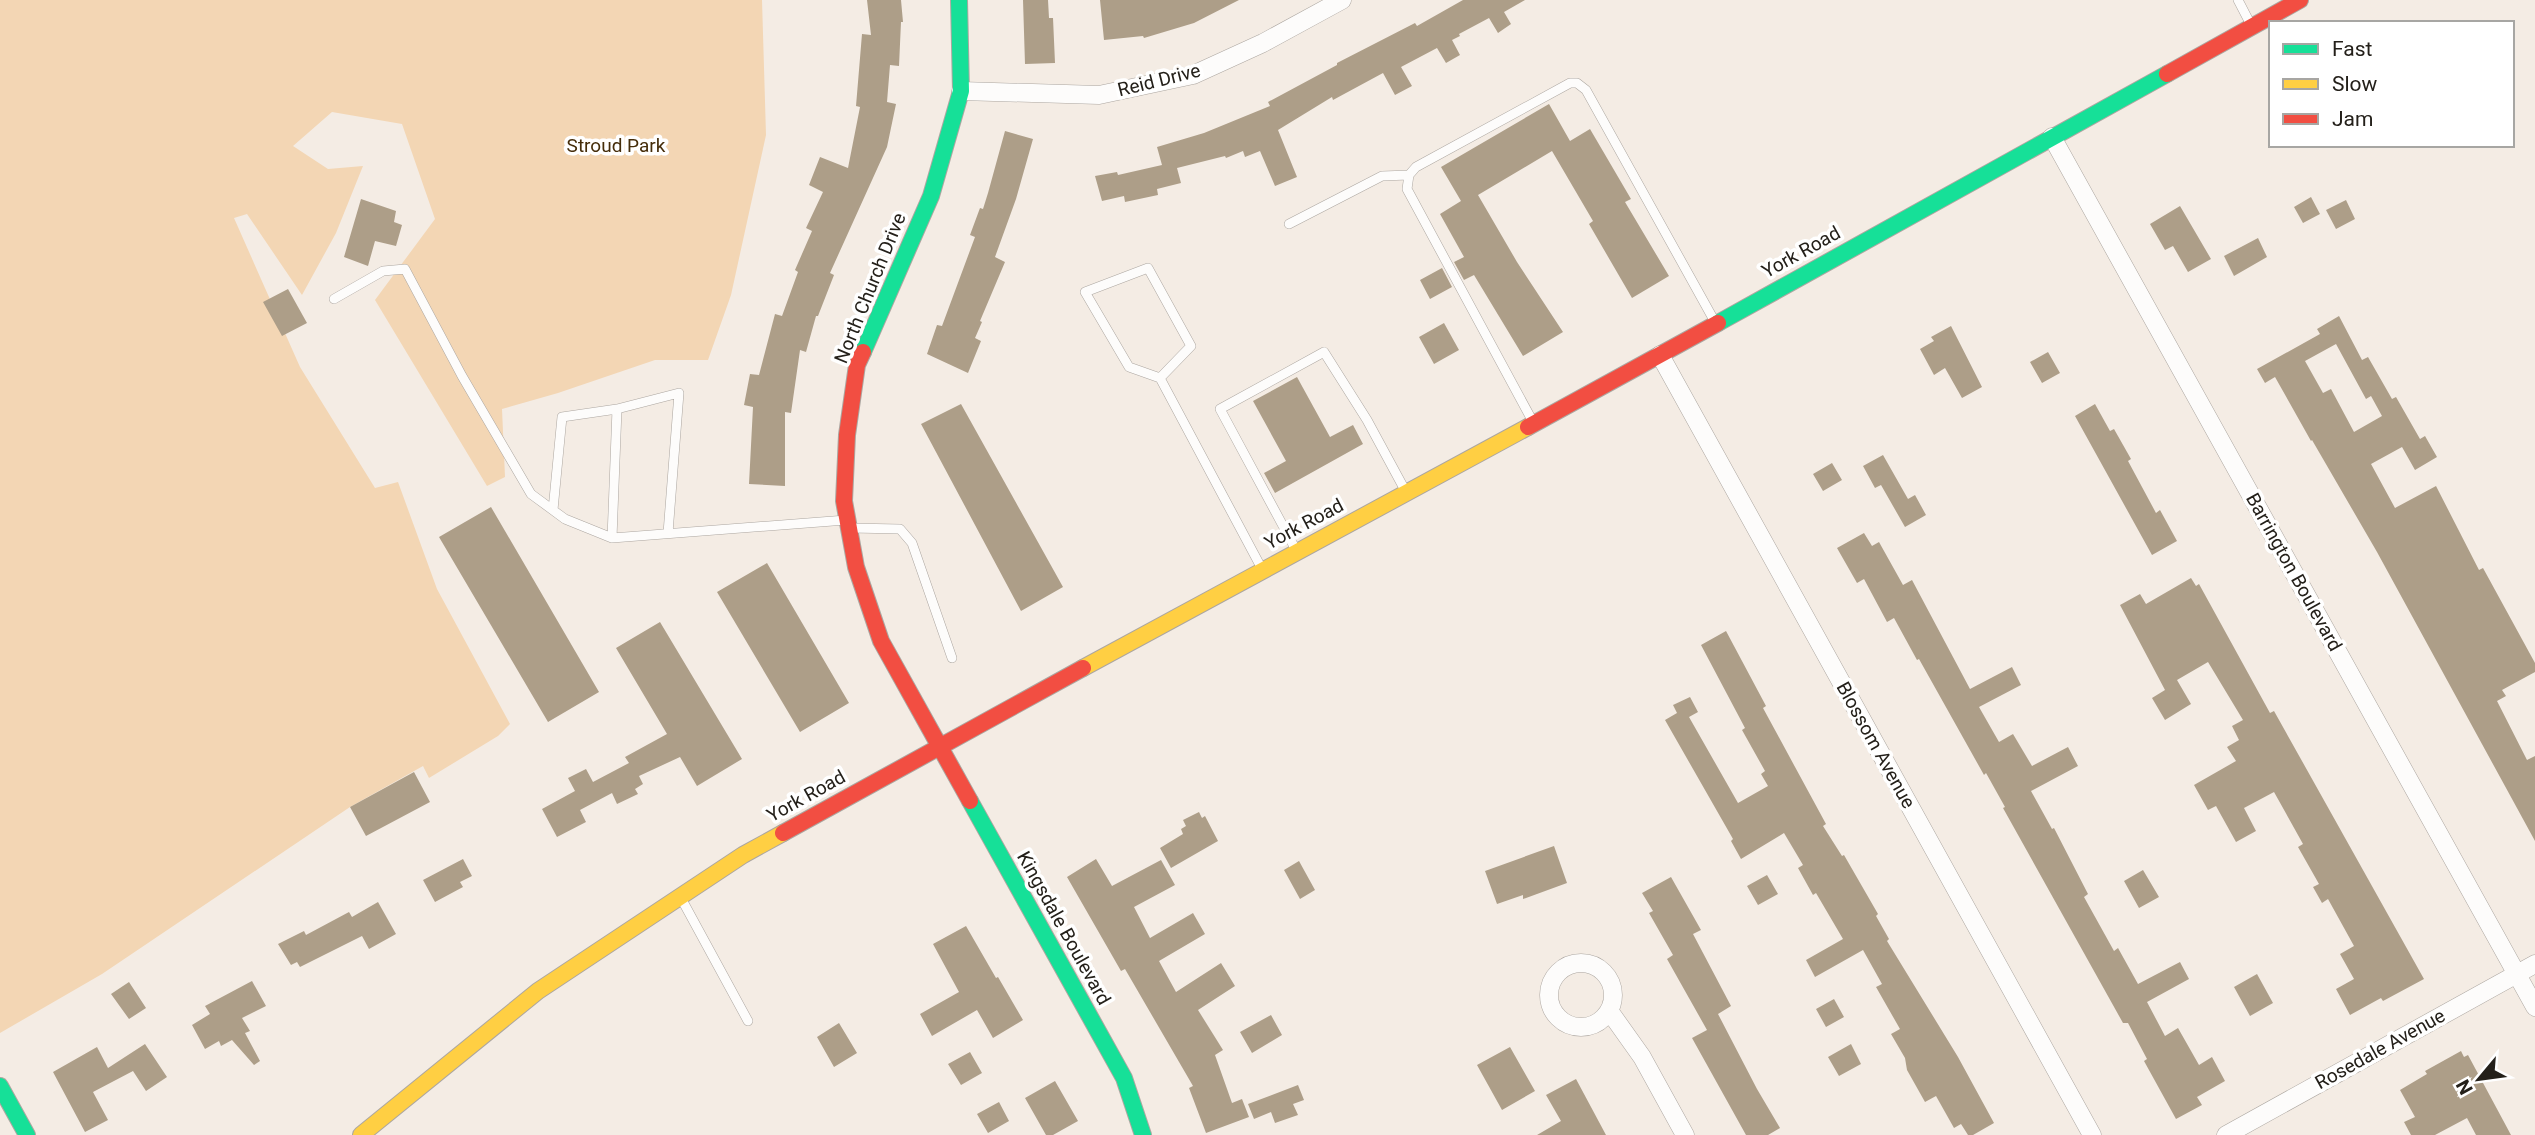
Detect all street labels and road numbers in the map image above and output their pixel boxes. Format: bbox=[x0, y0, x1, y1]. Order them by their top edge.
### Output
street label: Reid Drive bbox=[1115, 59, 1203, 101]
street label: North Church Drive bbox=[829, 209, 911, 367]
street label: York Road bbox=[1758, 221, 1844, 283]
street label: Barrington Boulevard bbox=[2241, 489, 2347, 655]
street label: York Road bbox=[1261, 494, 1347, 554]
street label: Blossom Avenue bbox=[1832, 678, 1920, 812]
street label: York Road bbox=[763, 765, 849, 827]
street label: Kingsdale Boulevard bbox=[1012, 847, 1116, 1009]
street label: Rosedale Avenue bbox=[2311, 1004, 2449, 1094]

